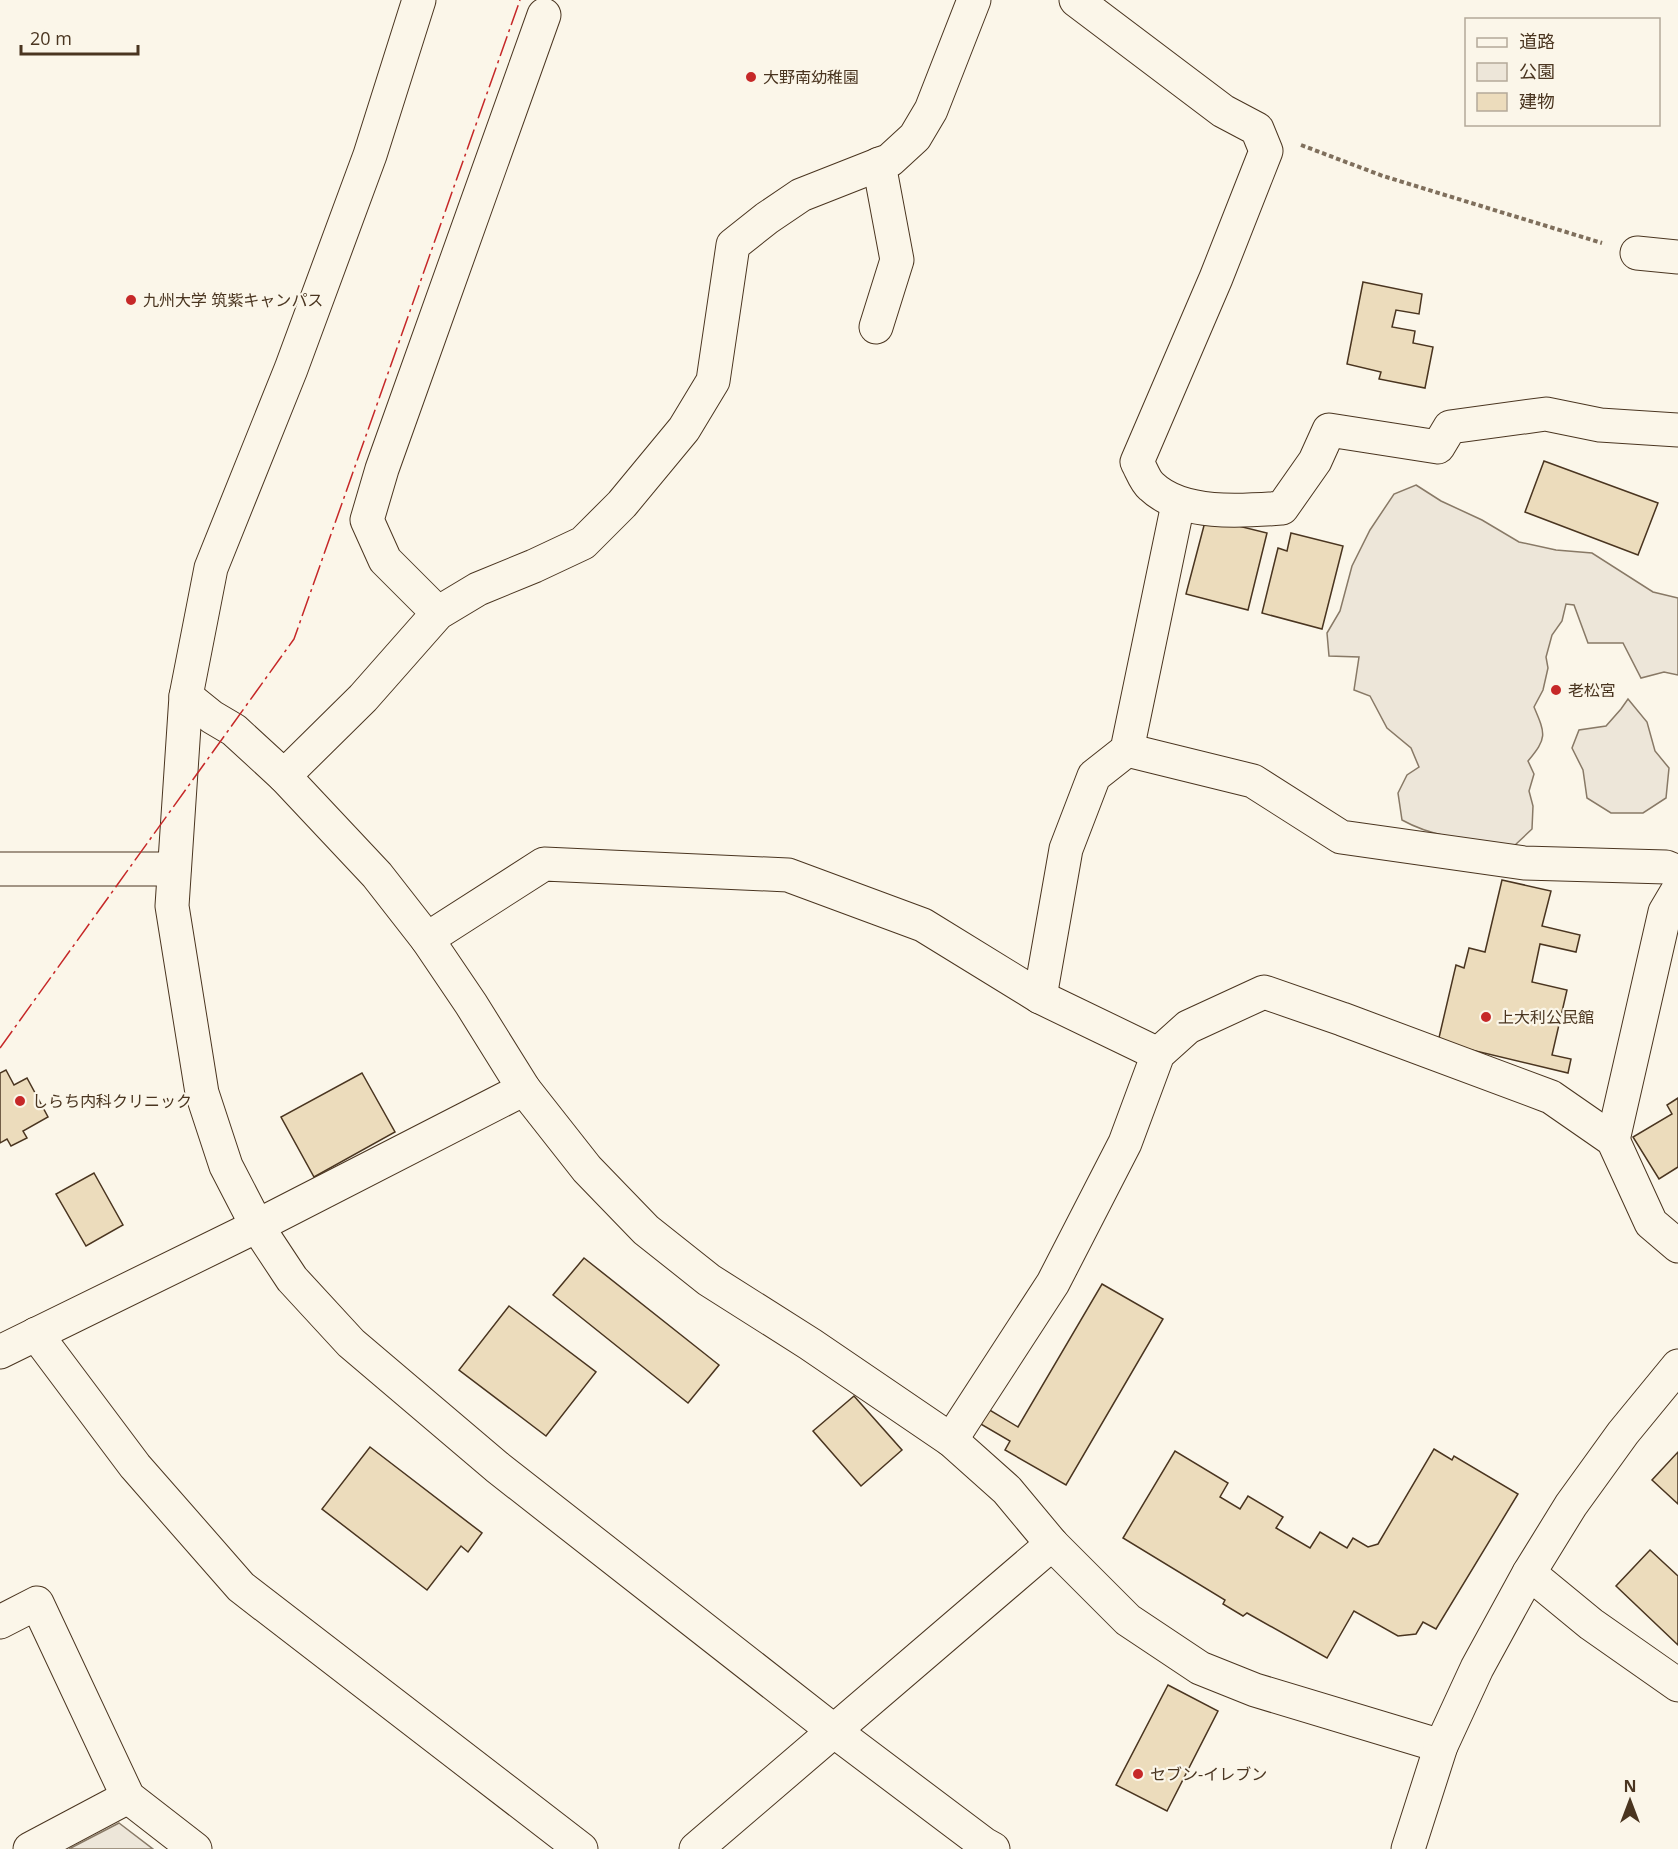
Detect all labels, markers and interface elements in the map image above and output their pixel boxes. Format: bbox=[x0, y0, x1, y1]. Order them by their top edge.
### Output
scale bar bbox=[21, 18, 138, 56]
legend bbox=[1465, 18, 1660, 126]
text: 20 m bbox=[30, 26, 72, 50]
text: 道路 bbox=[1519, 29, 1555, 53]
text: 公園 bbox=[1519, 59, 1555, 83]
place label: 大野南幼稚園 bbox=[763, 66, 859, 88]
marker: 大野南幼稚園 bbox=[744, 70, 758, 84]
text: 建物 bbox=[1519, 89, 1555, 113]
place label: 九州大学 筑紫キャンパス bbox=[143, 289, 323, 311]
marker: 九州大学 筑紫キャンパス bbox=[124, 293, 138, 307]
place label: 老松宮 bbox=[1568, 679, 1616, 701]
marker: 老松宮 bbox=[1549, 683, 1563, 697]
place label: 上大利公民館 bbox=[1498, 1006, 1594, 1028]
marker: 上大利公民館 bbox=[1479, 1010, 1493, 1024]
place label: しらち内科クリニック bbox=[32, 1090, 192, 1112]
marker: しらち内科クリニック bbox=[13, 1094, 27, 1108]
place label: セブン-イレブン bbox=[1150, 1763, 1267, 1785]
marker: セブン-イレブン bbox=[1131, 1767, 1145, 1781]
north arrow bbox=[1600, 1771, 1660, 1831]
text: N bbox=[1623, 1775, 1637, 1797]

